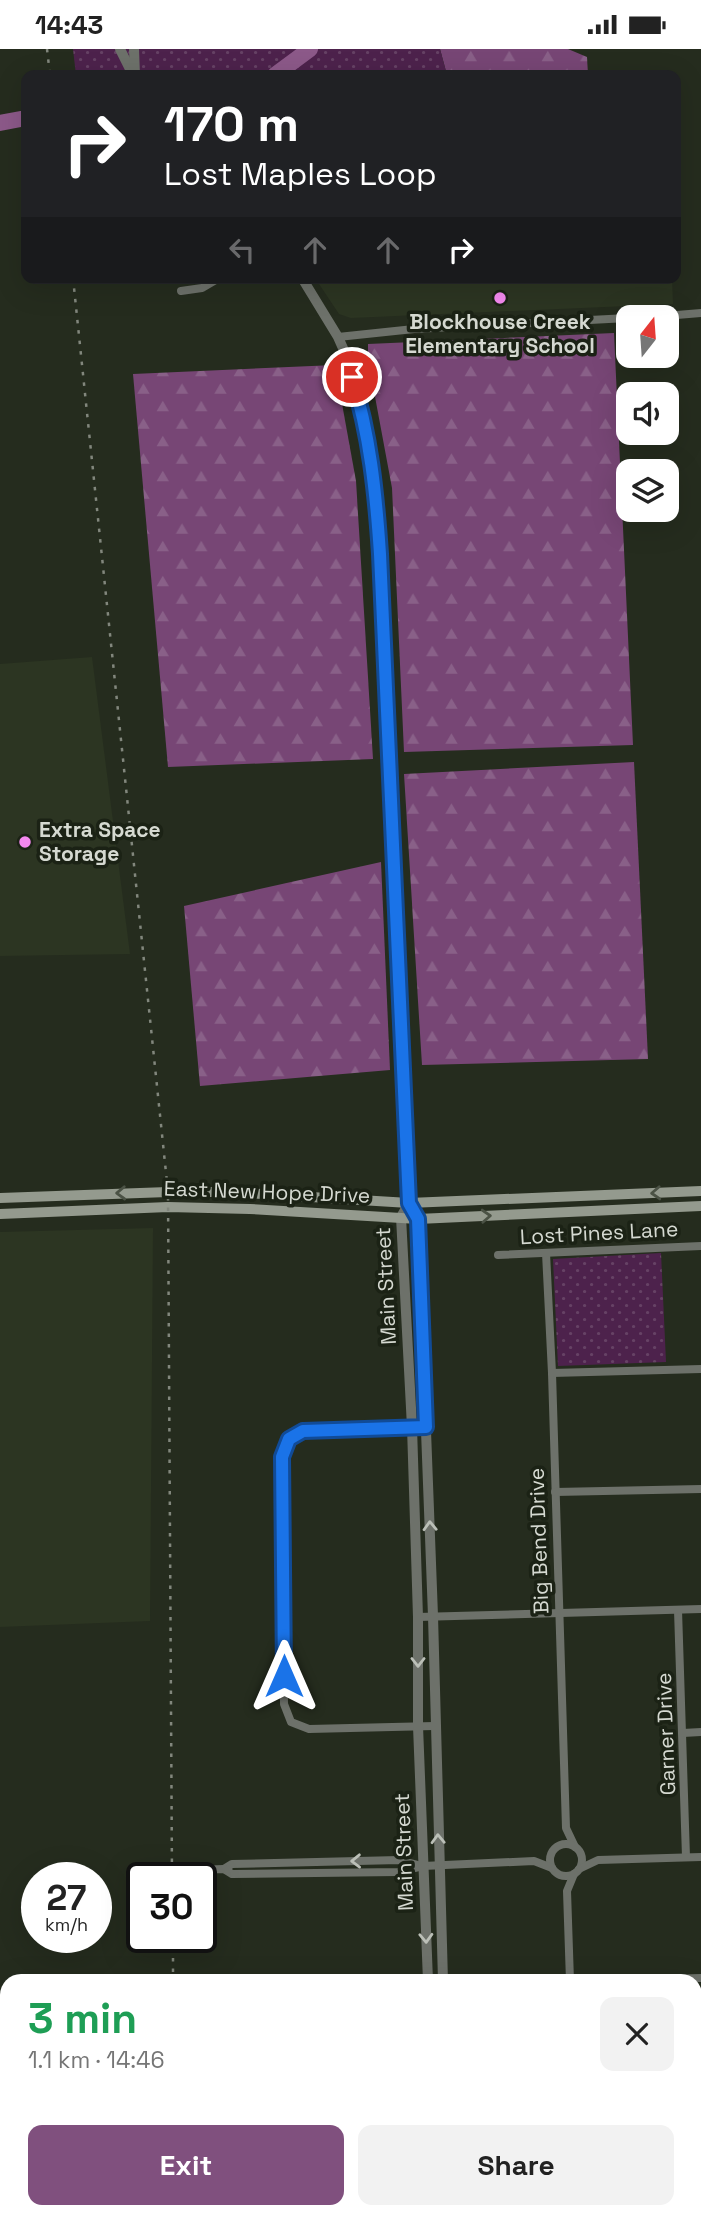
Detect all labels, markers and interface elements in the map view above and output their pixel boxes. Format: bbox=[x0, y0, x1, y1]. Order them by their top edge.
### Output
text: 14:43 bbox=[35, 8, 103, 42]
text: 170 m bbox=[164, 93, 299, 155]
icon: right bbox=[49, 98, 140, 189]
text: Lost Maples Loop bbox=[164, 154, 437, 194]
icon: left bbox=[223, 231, 261, 269]
icon: ahead bbox=[296, 231, 334, 269]
icon: ahead bbox=[369, 231, 407, 269]
icon: right bbox=[442, 231, 480, 269]
marker: Blockhouse Creek Elementary School bbox=[492, 290, 508, 306]
north arrow bbox=[616, 305, 679, 367]
map controls bbox=[616, 305, 679, 522]
place label: Blockhouse Creek Elementary School bbox=[405, 308, 595, 359]
pin bbox=[322, 347, 382, 407]
icon: arrive bbox=[333, 358, 371, 396]
button: sound bbox=[616, 382, 679, 445]
button: layers bbox=[616, 459, 679, 522]
place label: Extra Space Storage bbox=[39, 816, 161, 867]
marker: Extra Space Storage bbox=[17, 834, 33, 850]
street label: East New Hope Drive bbox=[163, 1174, 371, 1209]
one-way arrow bbox=[115, 1186, 126, 1201]
one-way arrow bbox=[650, 1186, 661, 1201]
one-way arrow bbox=[481, 1208, 492, 1223]
street label: Lost Pines Lane bbox=[519, 1215, 679, 1250]
street label: Main Street bbox=[369, 1226, 402, 1346]
street label: Big Bend Drive bbox=[522, 1467, 555, 1615]
one-way arrow bbox=[422, 1520, 437, 1531]
position arrow bbox=[247, 1639, 321, 1713]
one-way arrow bbox=[410, 1657, 426, 1667]
street label: Garner Drive bbox=[650, 1672, 681, 1796]
street label: Main Street bbox=[388, 1793, 419, 1911]
one-way arrow bbox=[431, 1834, 446, 1845]
one-way arrow bbox=[350, 1853, 361, 1869]
speed limit sign: 30 bbox=[126, 1862, 217, 1953]
text: 27 bbox=[47, 1876, 86, 1920]
text: km/h bbox=[45, 1913, 88, 1936]
one-way arrow bbox=[419, 1933, 434, 1944]
text: 3 min bbox=[28, 1992, 137, 2045]
button: close bbox=[600, 1997, 674, 2071]
text: 1.1 km · 14:46 bbox=[28, 2045, 165, 2075]
button: Exit bbox=[28, 2125, 344, 2205]
button: Share bbox=[358, 2125, 674, 2205]

